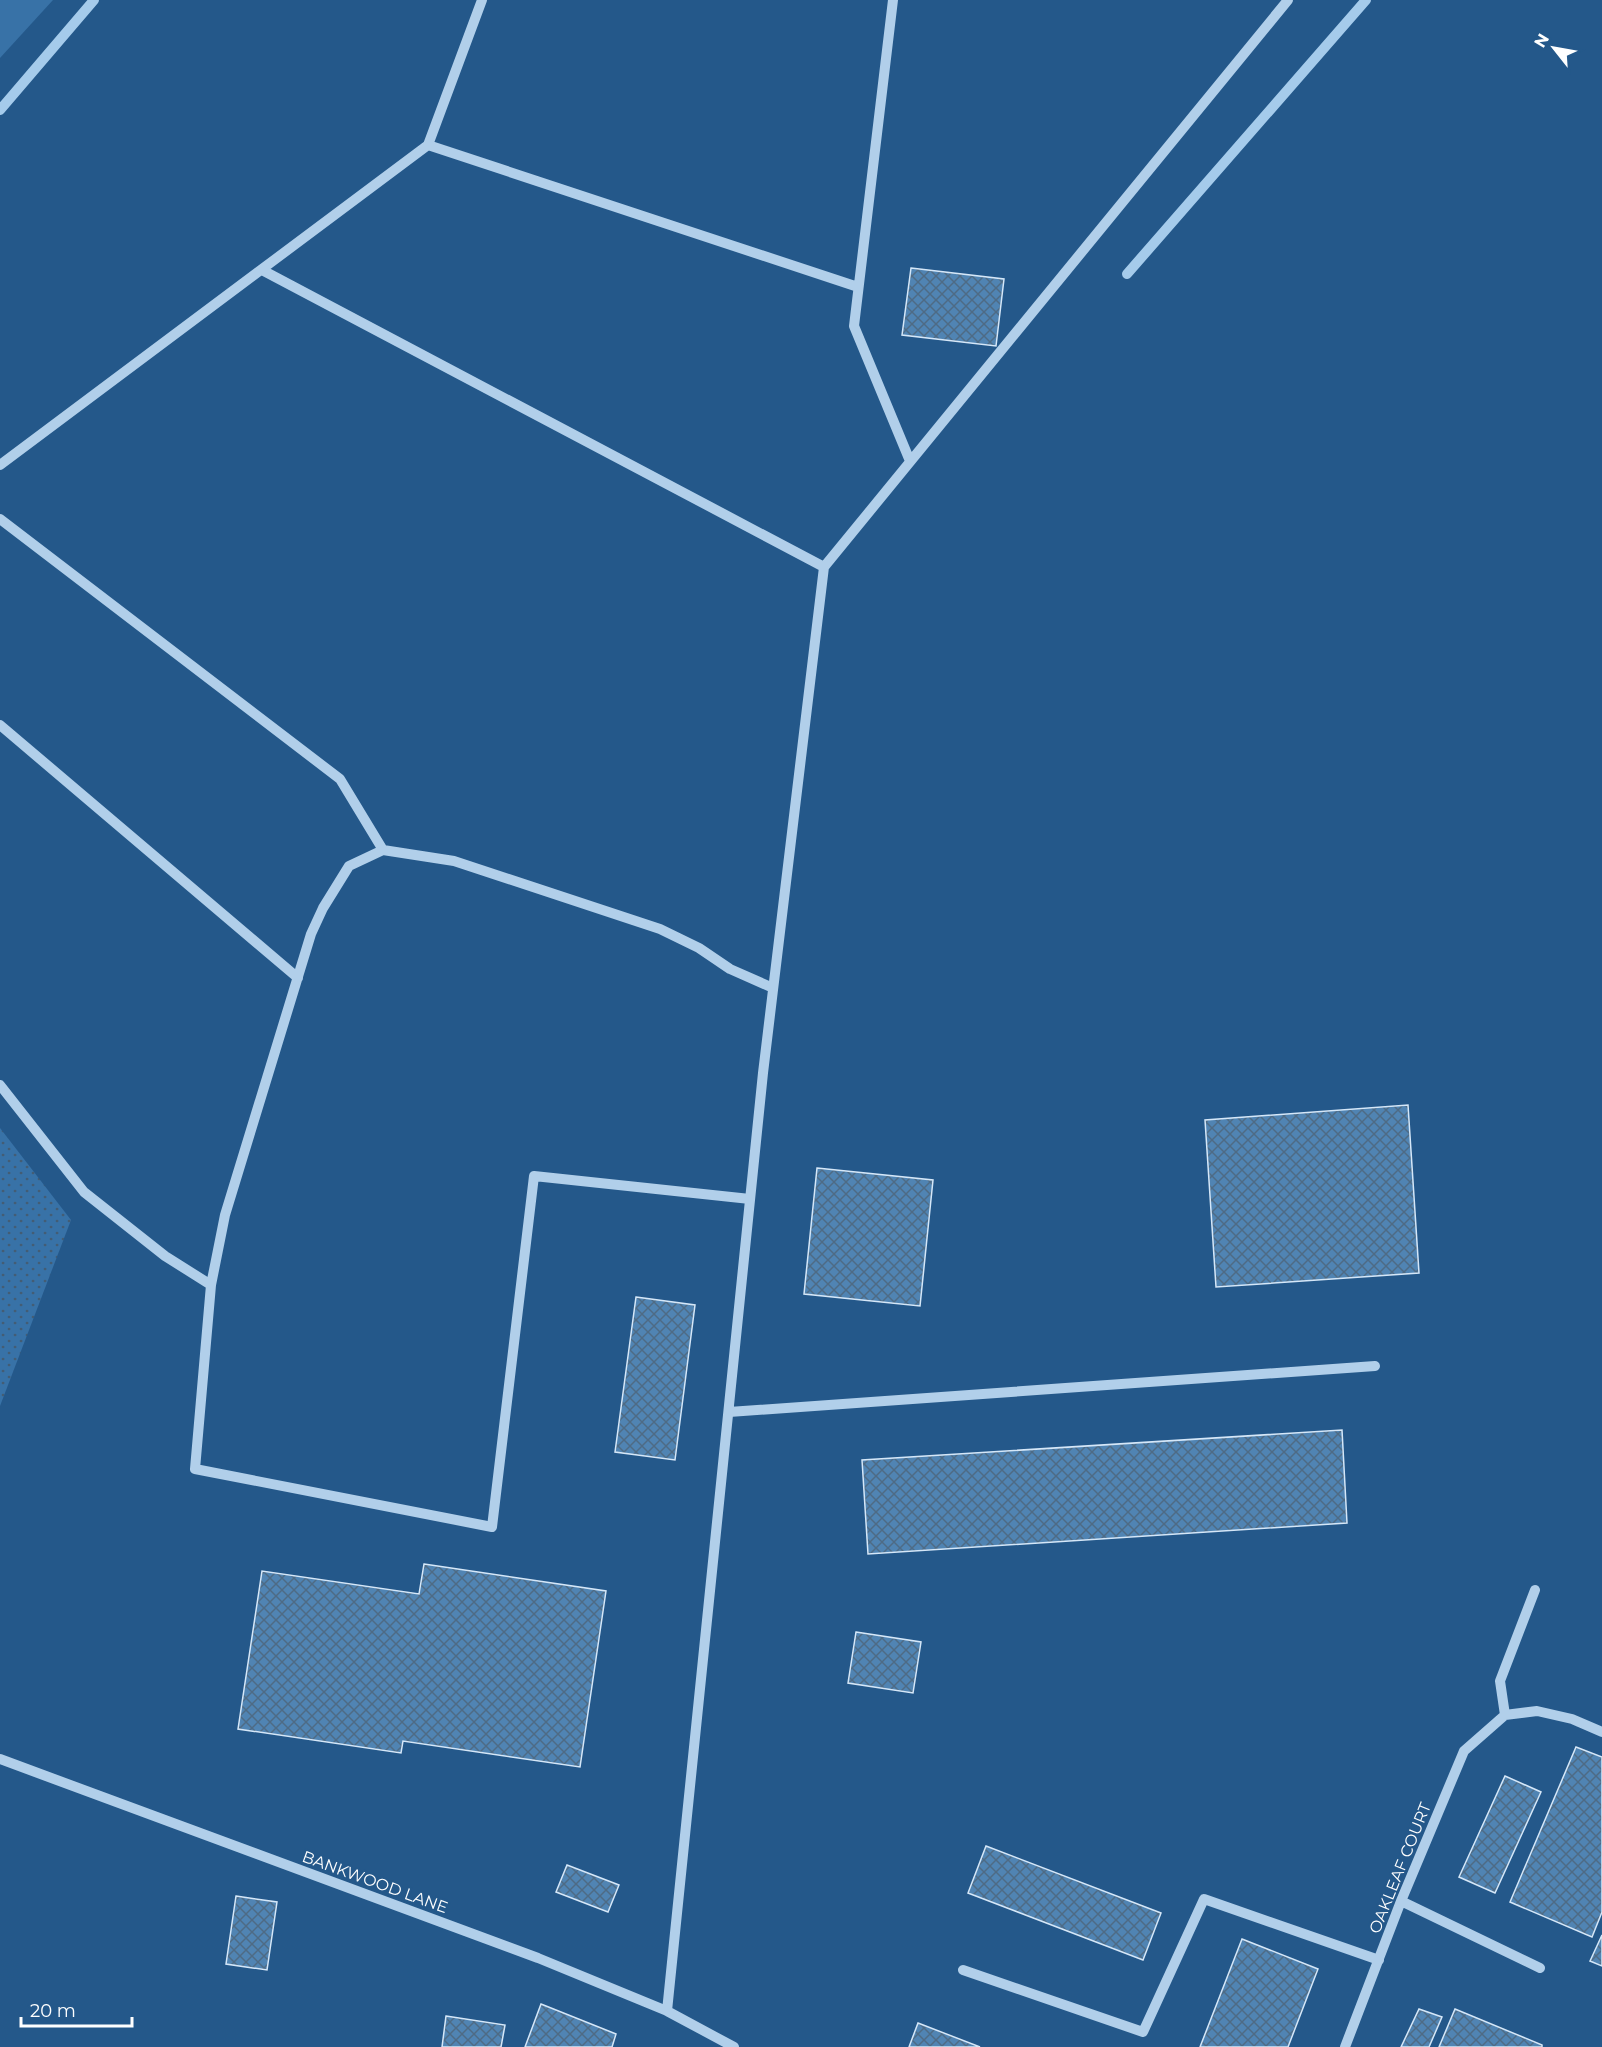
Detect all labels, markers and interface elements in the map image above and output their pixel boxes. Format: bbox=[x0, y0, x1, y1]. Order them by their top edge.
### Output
north arrow bbox=[1524, 18, 1584, 78]
text: N bbox=[1530, 30, 1553, 51]
street label: OAKLEAF COURT bbox=[1365, 1799, 1435, 1936]
street label: BANKWOOD LANE bbox=[300, 1847, 450, 1917]
scale bar bbox=[21, 1990, 132, 2028]
text: 20 m bbox=[30, 2000, 76, 2022]

